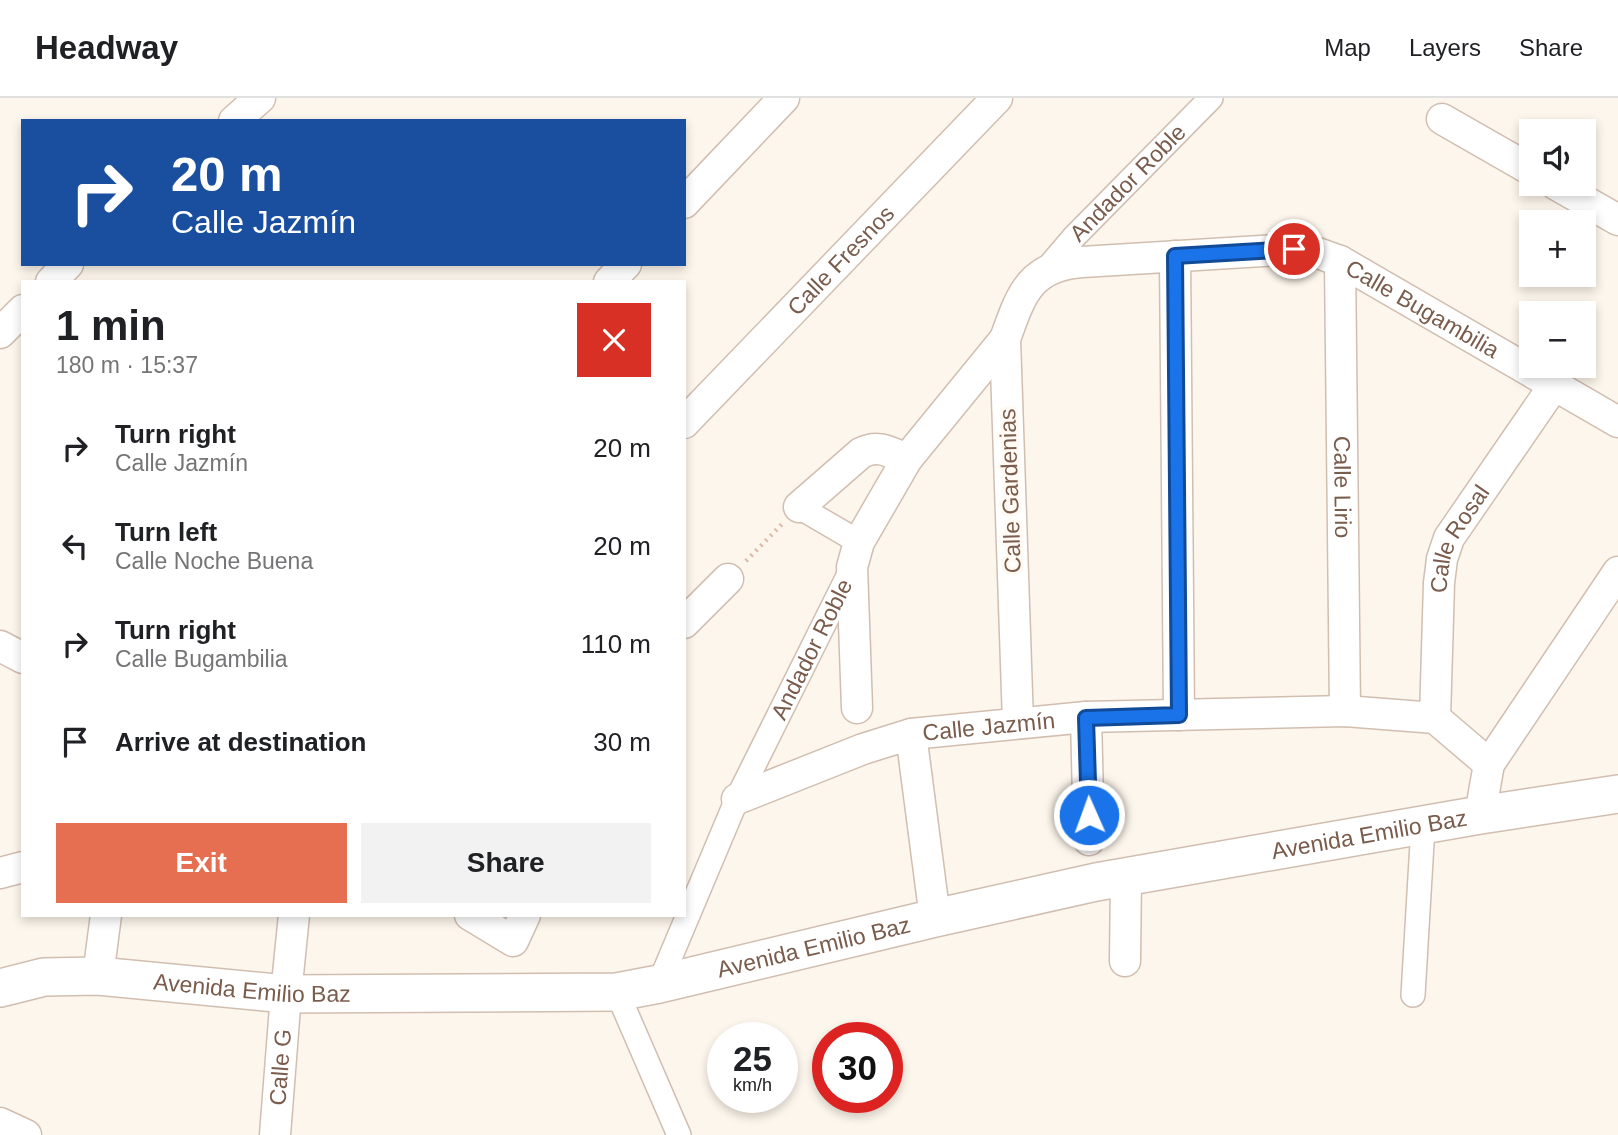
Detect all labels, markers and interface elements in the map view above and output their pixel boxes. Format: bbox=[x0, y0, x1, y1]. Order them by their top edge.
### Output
text: Headway bbox=[35, 29, 178, 66]
text: Map bbox=[1324, 34, 1371, 61]
text: Layers bbox=[1409, 34, 1481, 61]
text: Share bbox=[1519, 34, 1583, 61]
street label: Andador Roble bbox=[1064, 119, 1191, 246]
map controls bbox=[1519, 119, 1596, 378]
button: sound bbox=[1519, 119, 1596, 196]
icon: right bbox=[56, 147, 147, 238]
text: 20 m bbox=[171, 147, 283, 201]
street label: Calle Fresnos bbox=[782, 200, 899, 320]
text: Calle Jazmín bbox=[171, 204, 356, 240]
button: + bbox=[1519, 210, 1596, 287]
pin bbox=[1264, 219, 1324, 279]
icon: arrive bbox=[1275, 230, 1313, 268]
street label: Calle Bugambilia bbox=[1341, 254, 1504, 363]
button: − bbox=[1519, 301, 1596, 378]
text: 1 min bbox=[56, 302, 166, 349]
button: close bbox=[577, 303, 651, 377]
text: 180 m · 15:37 bbox=[56, 352, 198, 378]
street label: Calle Gardenias bbox=[994, 408, 1026, 574]
text: Turn right bbox=[115, 419, 236, 449]
icon: right bbox=[56, 429, 94, 467]
text: 20 m bbox=[593, 433, 651, 463]
street label: Calle Lirio bbox=[1329, 436, 1356, 538]
text: Calle Jazmín bbox=[115, 450, 248, 476]
street label: Calle Rosal bbox=[1426, 480, 1495, 593]
text: Turn left bbox=[115, 517, 217, 547]
icon: left bbox=[56, 527, 94, 565]
text: 20 m bbox=[593, 531, 651, 561]
text: Calle Noche Buena bbox=[115, 548, 313, 574]
street label: Andador Roble bbox=[766, 575, 857, 724]
text: Turn right bbox=[115, 615, 236, 645]
icon: right bbox=[56, 625, 94, 663]
text: 110 m bbox=[581, 629, 651, 659]
text: Calle Bugambilia bbox=[115, 646, 288, 672]
street label: Calle Jazmín bbox=[921, 707, 1056, 746]
icon: arrive bbox=[56, 723, 94, 761]
text: Arrive at destination bbox=[115, 727, 366, 757]
text: 30 m bbox=[593, 727, 651, 757]
position arrow bbox=[1052, 778, 1126, 852]
street label: Avenida Emilio Baz bbox=[1269, 805, 1469, 864]
button: Exit bbox=[56, 823, 347, 903]
button: Share bbox=[361, 823, 651, 903]
street label: Avenida Emilio Baz bbox=[714, 911, 913, 983]
street label: Avenida Emilio Baz bbox=[152, 968, 351, 1007]
speed limit sign: 30 bbox=[812, 1022, 903, 1113]
street label: Calle G bbox=[264, 1028, 296, 1106]
text: 25 bbox=[733, 1039, 772, 1078]
text: km/h bbox=[733, 1075, 772, 1095]

